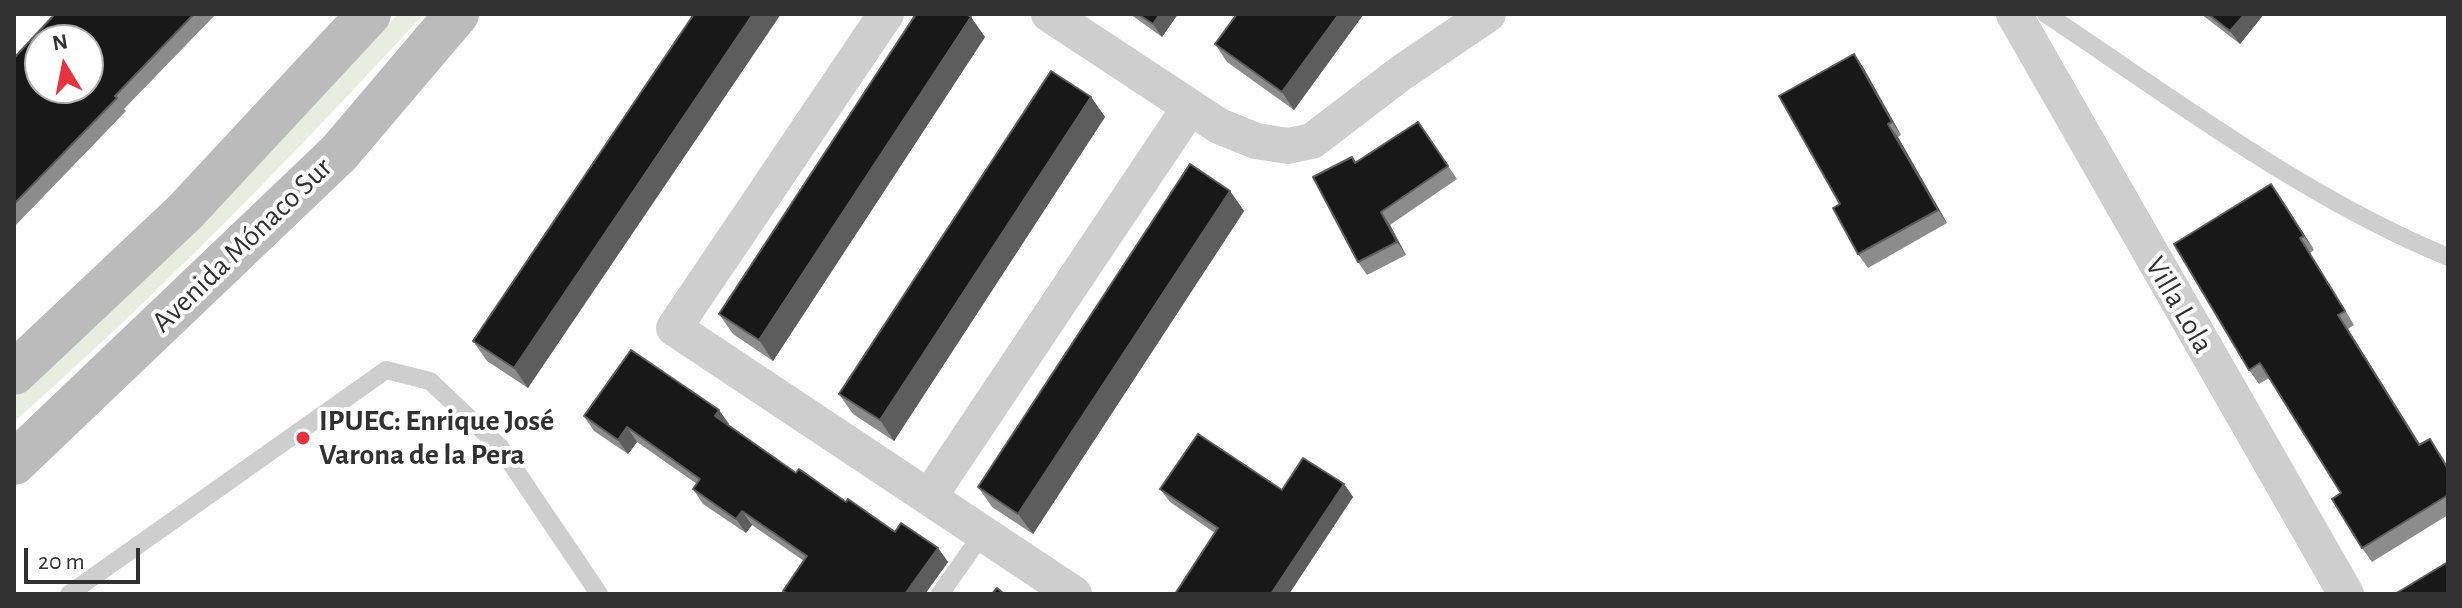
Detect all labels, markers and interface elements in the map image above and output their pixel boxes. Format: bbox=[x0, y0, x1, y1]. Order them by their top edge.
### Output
north arrow bbox=[24, 24, 104, 104]
text: N bbox=[51, 30, 70, 54]
street label: Avenida Mónaco Sur bbox=[144, 150, 340, 340]
street label: Villa Lola bbox=[2137, 250, 2221, 360]
place label: IPUEC: Enrique José Varona de la Pera bbox=[319, 403, 554, 474]
marker: IPUEC: Enrique José Varona de la Pera bbox=[294, 429, 312, 447]
scale bar bbox=[28, 532, 144, 582]
text: 20 m bbox=[38, 550, 85, 574]

